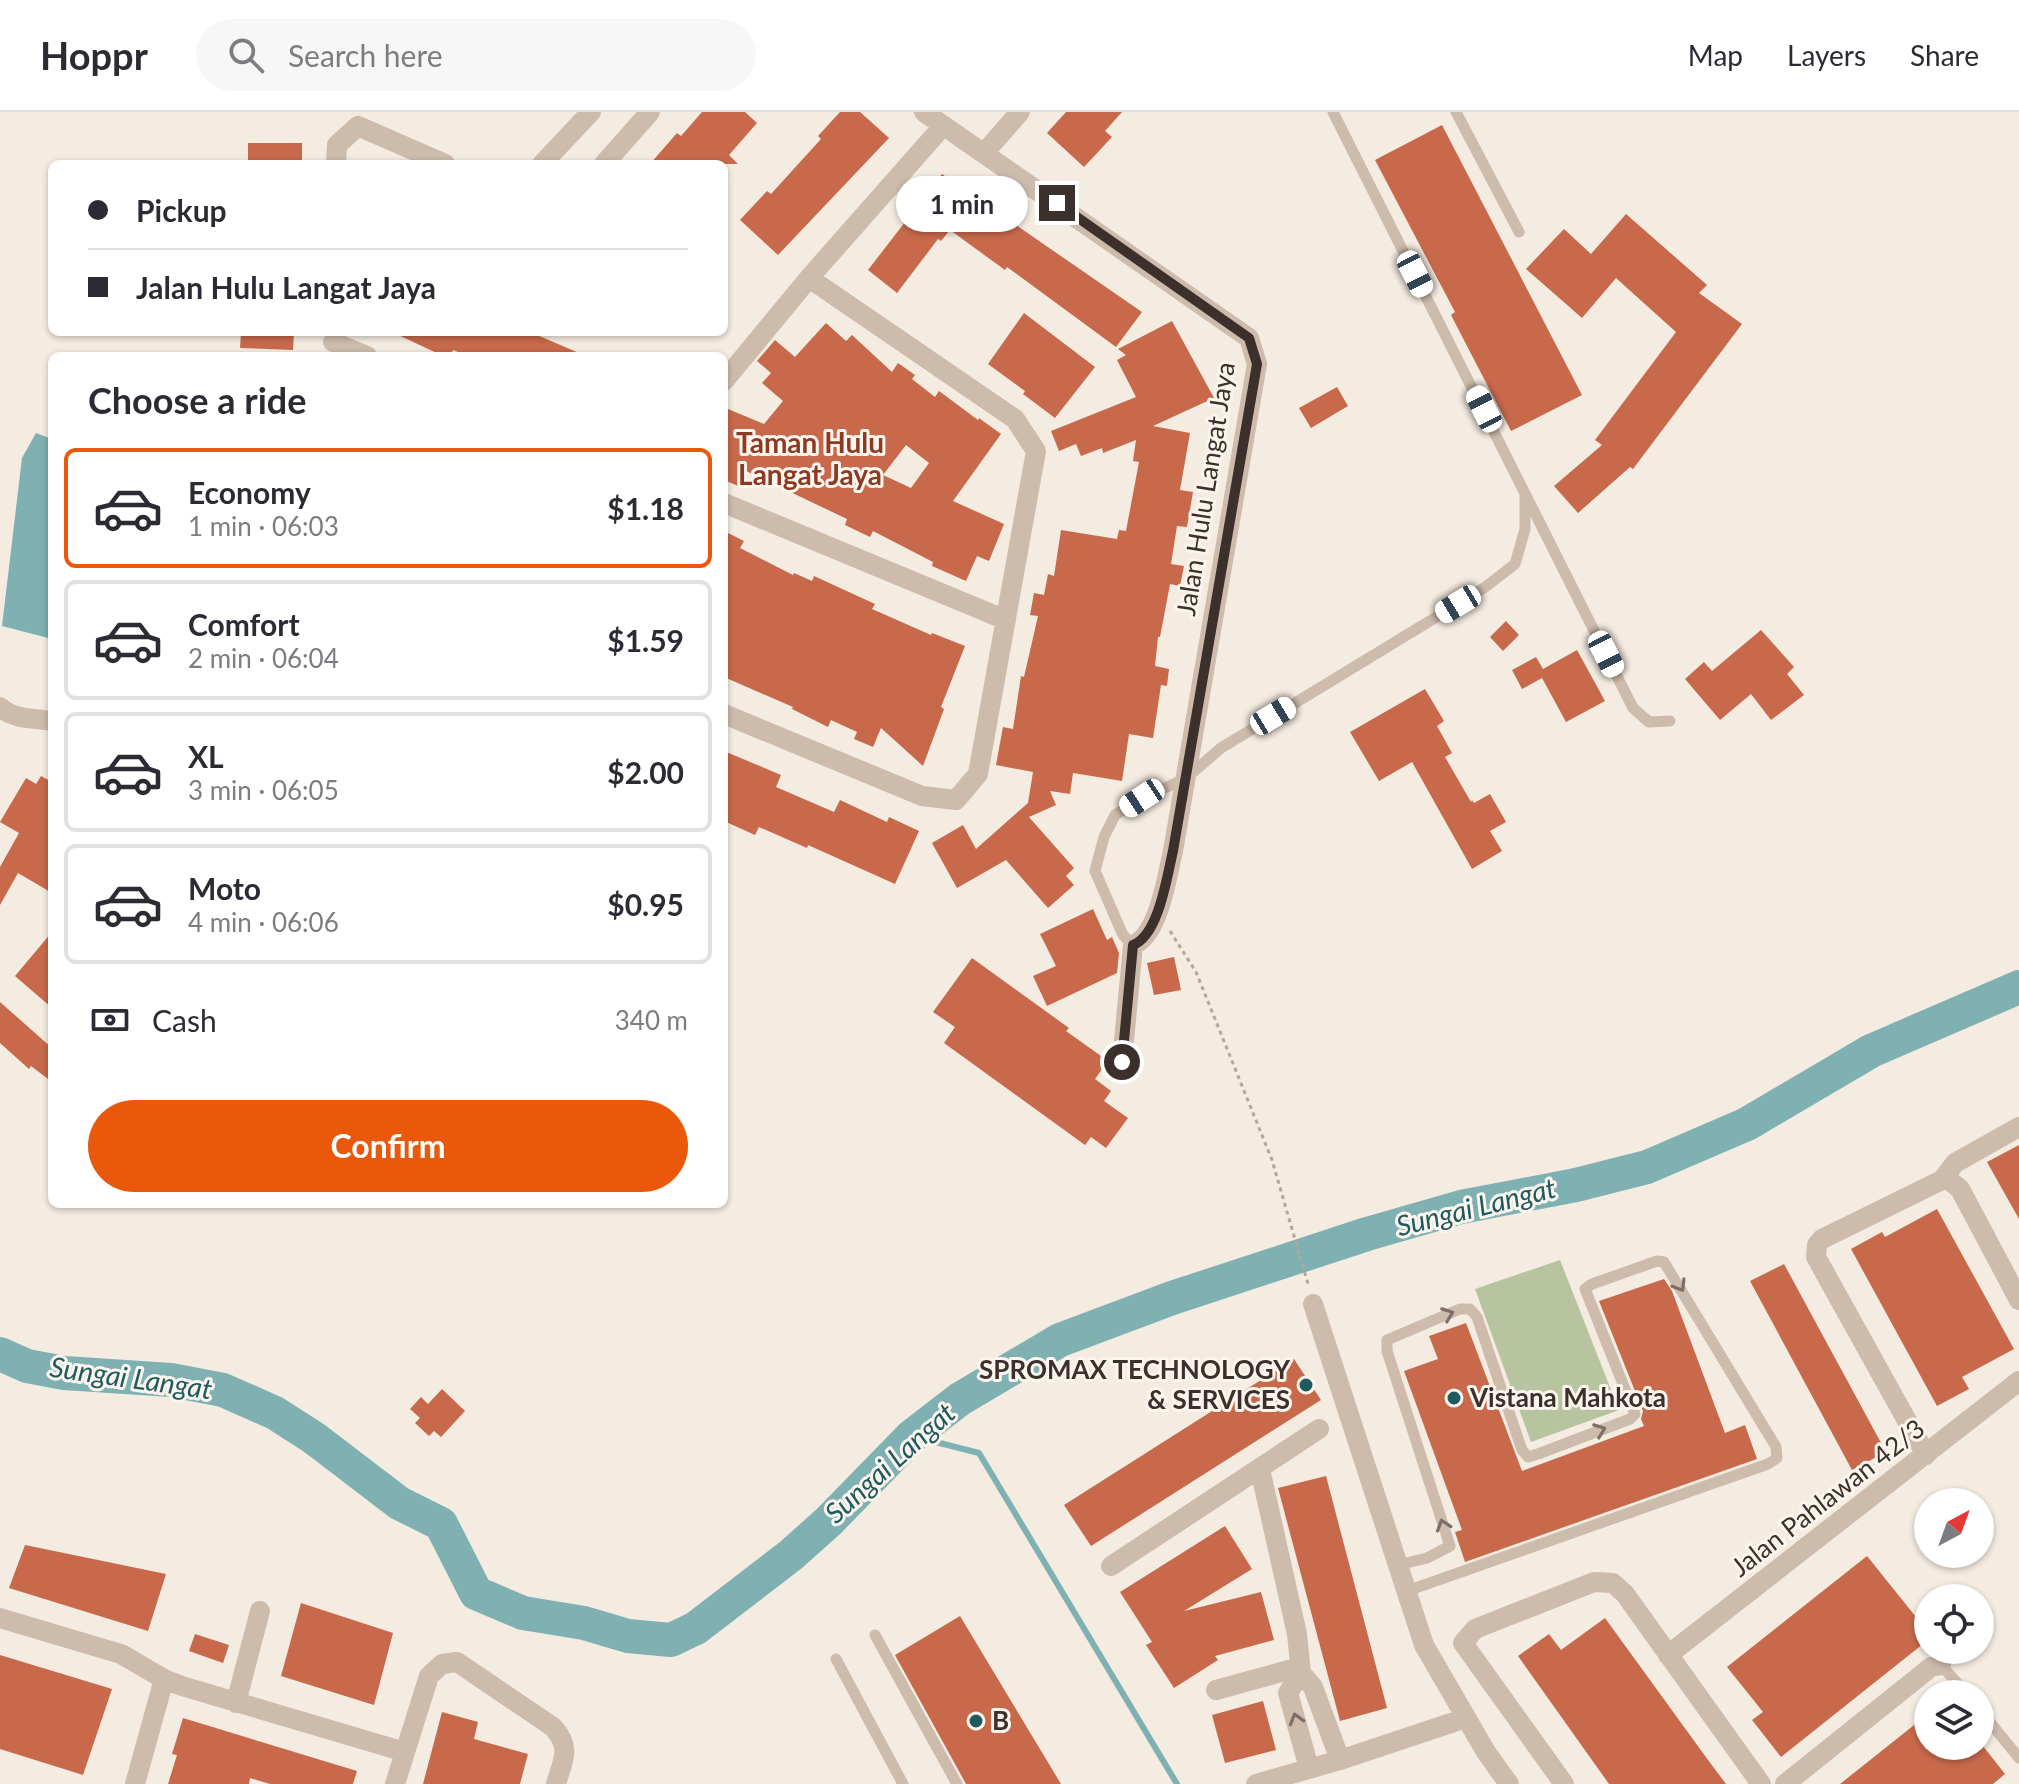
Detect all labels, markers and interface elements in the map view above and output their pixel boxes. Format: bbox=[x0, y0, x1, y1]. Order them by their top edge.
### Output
search box bbox=[196, 19, 756, 91]
text: Hoppr bbox=[40, 32, 148, 78]
icon: search bbox=[224, 33, 268, 77]
text: Search here bbox=[288, 37, 443, 73]
text: Map bbox=[1688, 38, 1743, 72]
text: Layers bbox=[1787, 38, 1866, 72]
text: Share bbox=[1910, 38, 1979, 72]
callout: 1 min bbox=[897, 175, 1029, 231]
route end bbox=[1039, 185, 1075, 221]
text: 1 min bbox=[930, 188, 994, 220]
text: Pickup bbox=[136, 192, 227, 228]
car bbox=[1393, 247, 1437, 301]
text: Jalan Hulu Langat Jaya bbox=[136, 269, 436, 305]
street label: Jalan Hulu Langat Jaya bbox=[1169, 360, 1241, 618]
text: Choose a ride bbox=[88, 378, 307, 422]
car bbox=[1462, 382, 1506, 436]
district label: Taman Hulu Langat Jaya bbox=[736, 425, 884, 491]
icon: car bbox=[92, 472, 164, 544]
text: Economy bbox=[188, 474, 311, 510]
text: $1.18 bbox=[607, 490, 684, 526]
text: 1 min · 06:03 bbox=[188, 510, 339, 542]
car bbox=[1431, 581, 1485, 627]
icon: car bbox=[92, 604, 164, 676]
text: Comfort bbox=[188, 606, 300, 642]
text: $1.59 bbox=[607, 622, 684, 658]
car bbox=[1584, 627, 1628, 681]
text: 2 min · 06:04 bbox=[188, 642, 339, 674]
car bbox=[1246, 693, 1300, 739]
icon: car bbox=[92, 736, 164, 808]
text: XL bbox=[188, 738, 224, 774]
text: $2.00 bbox=[607, 754, 684, 790]
text: 3 min · 06:05 bbox=[188, 774, 339, 806]
car bbox=[1115, 775, 1169, 821]
icon: car bbox=[92, 868, 164, 940]
text: Moto bbox=[188, 870, 261, 906]
text: $0.95 bbox=[607, 886, 684, 922]
text: 4 min · 06:06 bbox=[188, 906, 339, 938]
icon: cash bbox=[88, 998, 132, 1042]
text: Cash bbox=[152, 1002, 217, 1038]
text: 340 m bbox=[615, 1004, 688, 1036]
route start bbox=[1104, 1044, 1140, 1080]
button: Confirm bbox=[88, 1100, 688, 1192]
water label: Sungai Langat bbox=[1392, 1170, 1559, 1242]
one-way arrow bbox=[1670, 1277, 1686, 1292]
one-way arrow bbox=[1440, 1307, 1454, 1324]
water label: Sungai Langat bbox=[48, 1349, 214, 1405]
place label: SPROMAX TECHNOLOGY & SERVICES bbox=[979, 1353, 1291, 1415]
marker: SPROMAX TECHNOLOGY & SERVICES bbox=[1297, 1376, 1315, 1394]
place label: Vistana Mahkota bbox=[1469, 1381, 1666, 1413]
marker: Vistana Mahkota bbox=[1445, 1389, 1463, 1407]
water label: Sungai Langat bbox=[817, 1395, 961, 1530]
street label: Jalan Pahlawan 42/3 bbox=[1724, 1412, 1930, 1583]
one-way arrow bbox=[1592, 1423, 1606, 1440]
north arrow bbox=[1914, 1488, 1994, 1568]
map controls bbox=[1914, 1488, 1994, 1760]
one-way arrow bbox=[1436, 1518, 1452, 1532]
button: locate bbox=[1914, 1584, 1994, 1664]
button: layers bbox=[1914, 1680, 1994, 1760]
place label: B bbox=[992, 1704, 1009, 1736]
marker: B bbox=[967, 1712, 985, 1730]
one-way arrow bbox=[1288, 1713, 1305, 1727]

